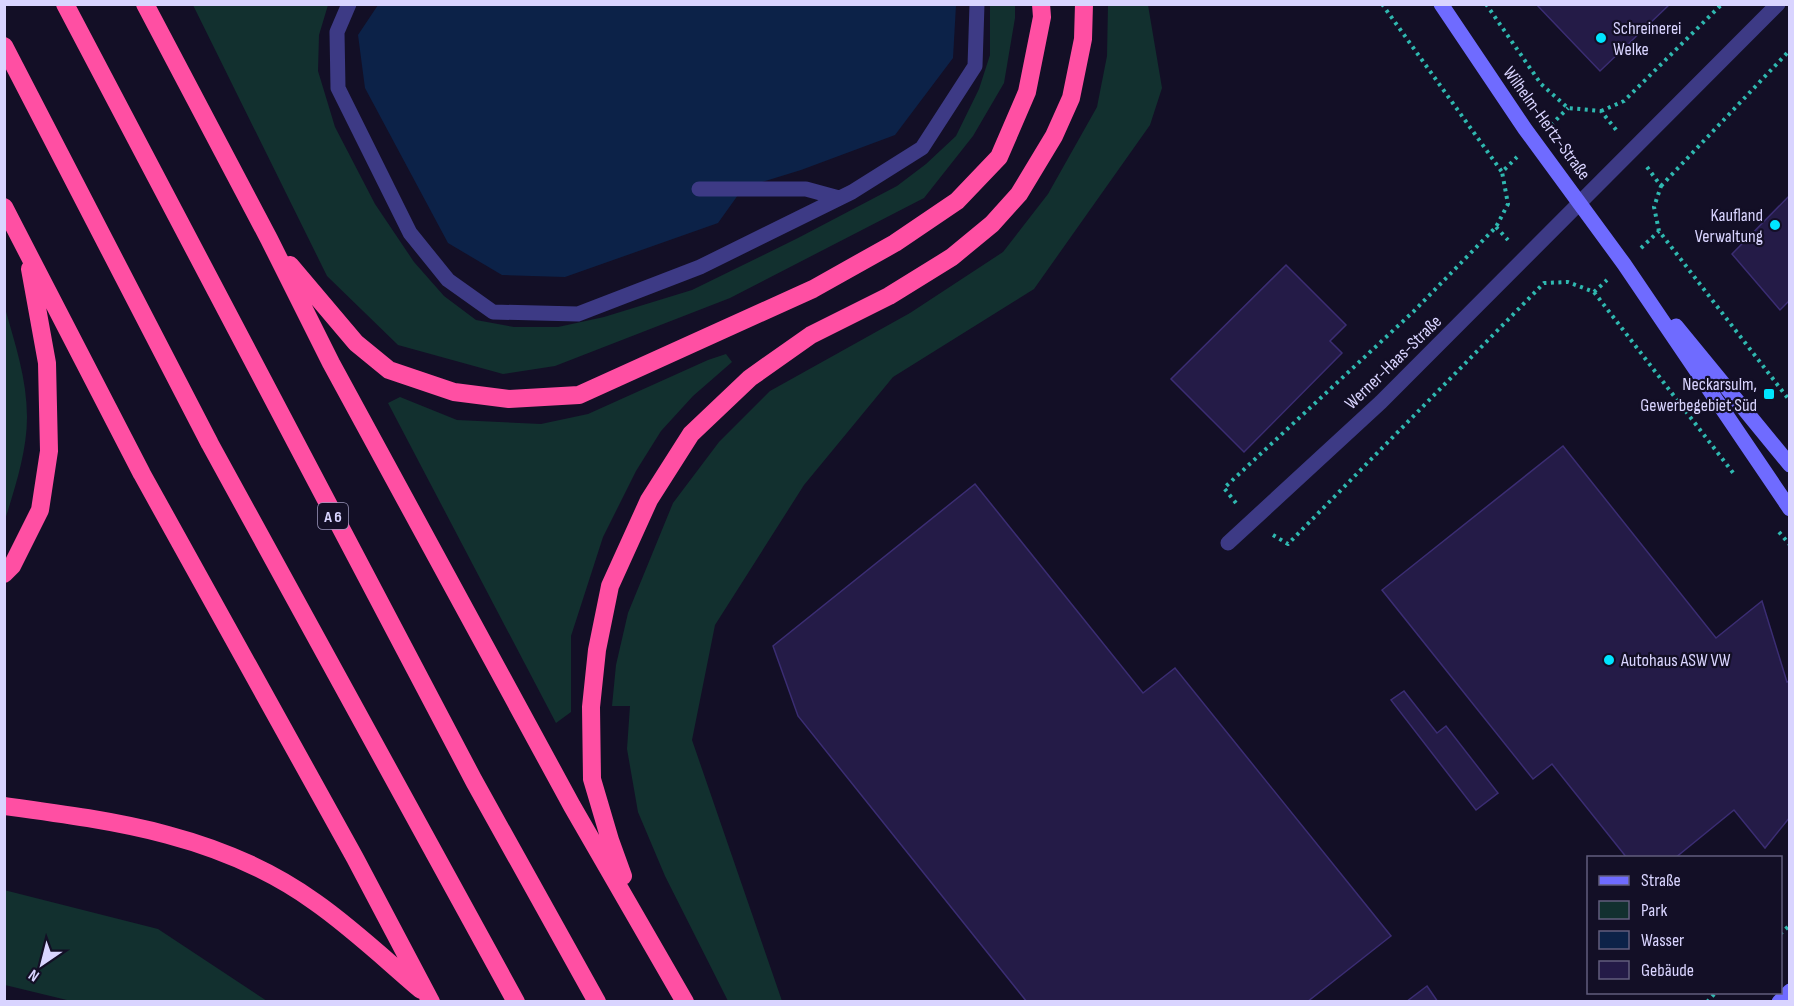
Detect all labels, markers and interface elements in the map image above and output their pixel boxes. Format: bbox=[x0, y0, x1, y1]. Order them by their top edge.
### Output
place label: Schreinerei Welke bbox=[1613, 18, 1681, 60]
marker: Schreinerei Welke bbox=[1594, 31, 1608, 45]
street label: Wilhelm-Hertz-Straße bbox=[1498, 63, 1595, 184]
place label: Kaufland Verwaltung bbox=[1695, 205, 1763, 247]
marker: Kaufland Verwaltung bbox=[1768, 218, 1782, 232]
street label: Werner-Haas-Straße bbox=[1341, 311, 1446, 414]
place label: Neckarsulm, Gewerbegebiet Süd bbox=[1640, 374, 1757, 416]
marker: Neckarsulm, Gewerbegebiet Süd bbox=[1762, 387, 1776, 401]
road number: A 6 bbox=[318, 503, 348, 529]
place label: Autohaus ASW VW bbox=[1620, 650, 1731, 671]
marker: Autohaus ASW VW bbox=[1602, 653, 1616, 667]
legend bbox=[1587, 856, 1782, 994]
text: Straße bbox=[1641, 870, 1681, 891]
text: Park bbox=[1641, 900, 1667, 921]
text: Wasser bbox=[1641, 930, 1684, 951]
north arrow bbox=[12, 934, 72, 994]
text: Gebäude bbox=[1641, 960, 1694, 981]
text: N bbox=[25, 965, 43, 985]

